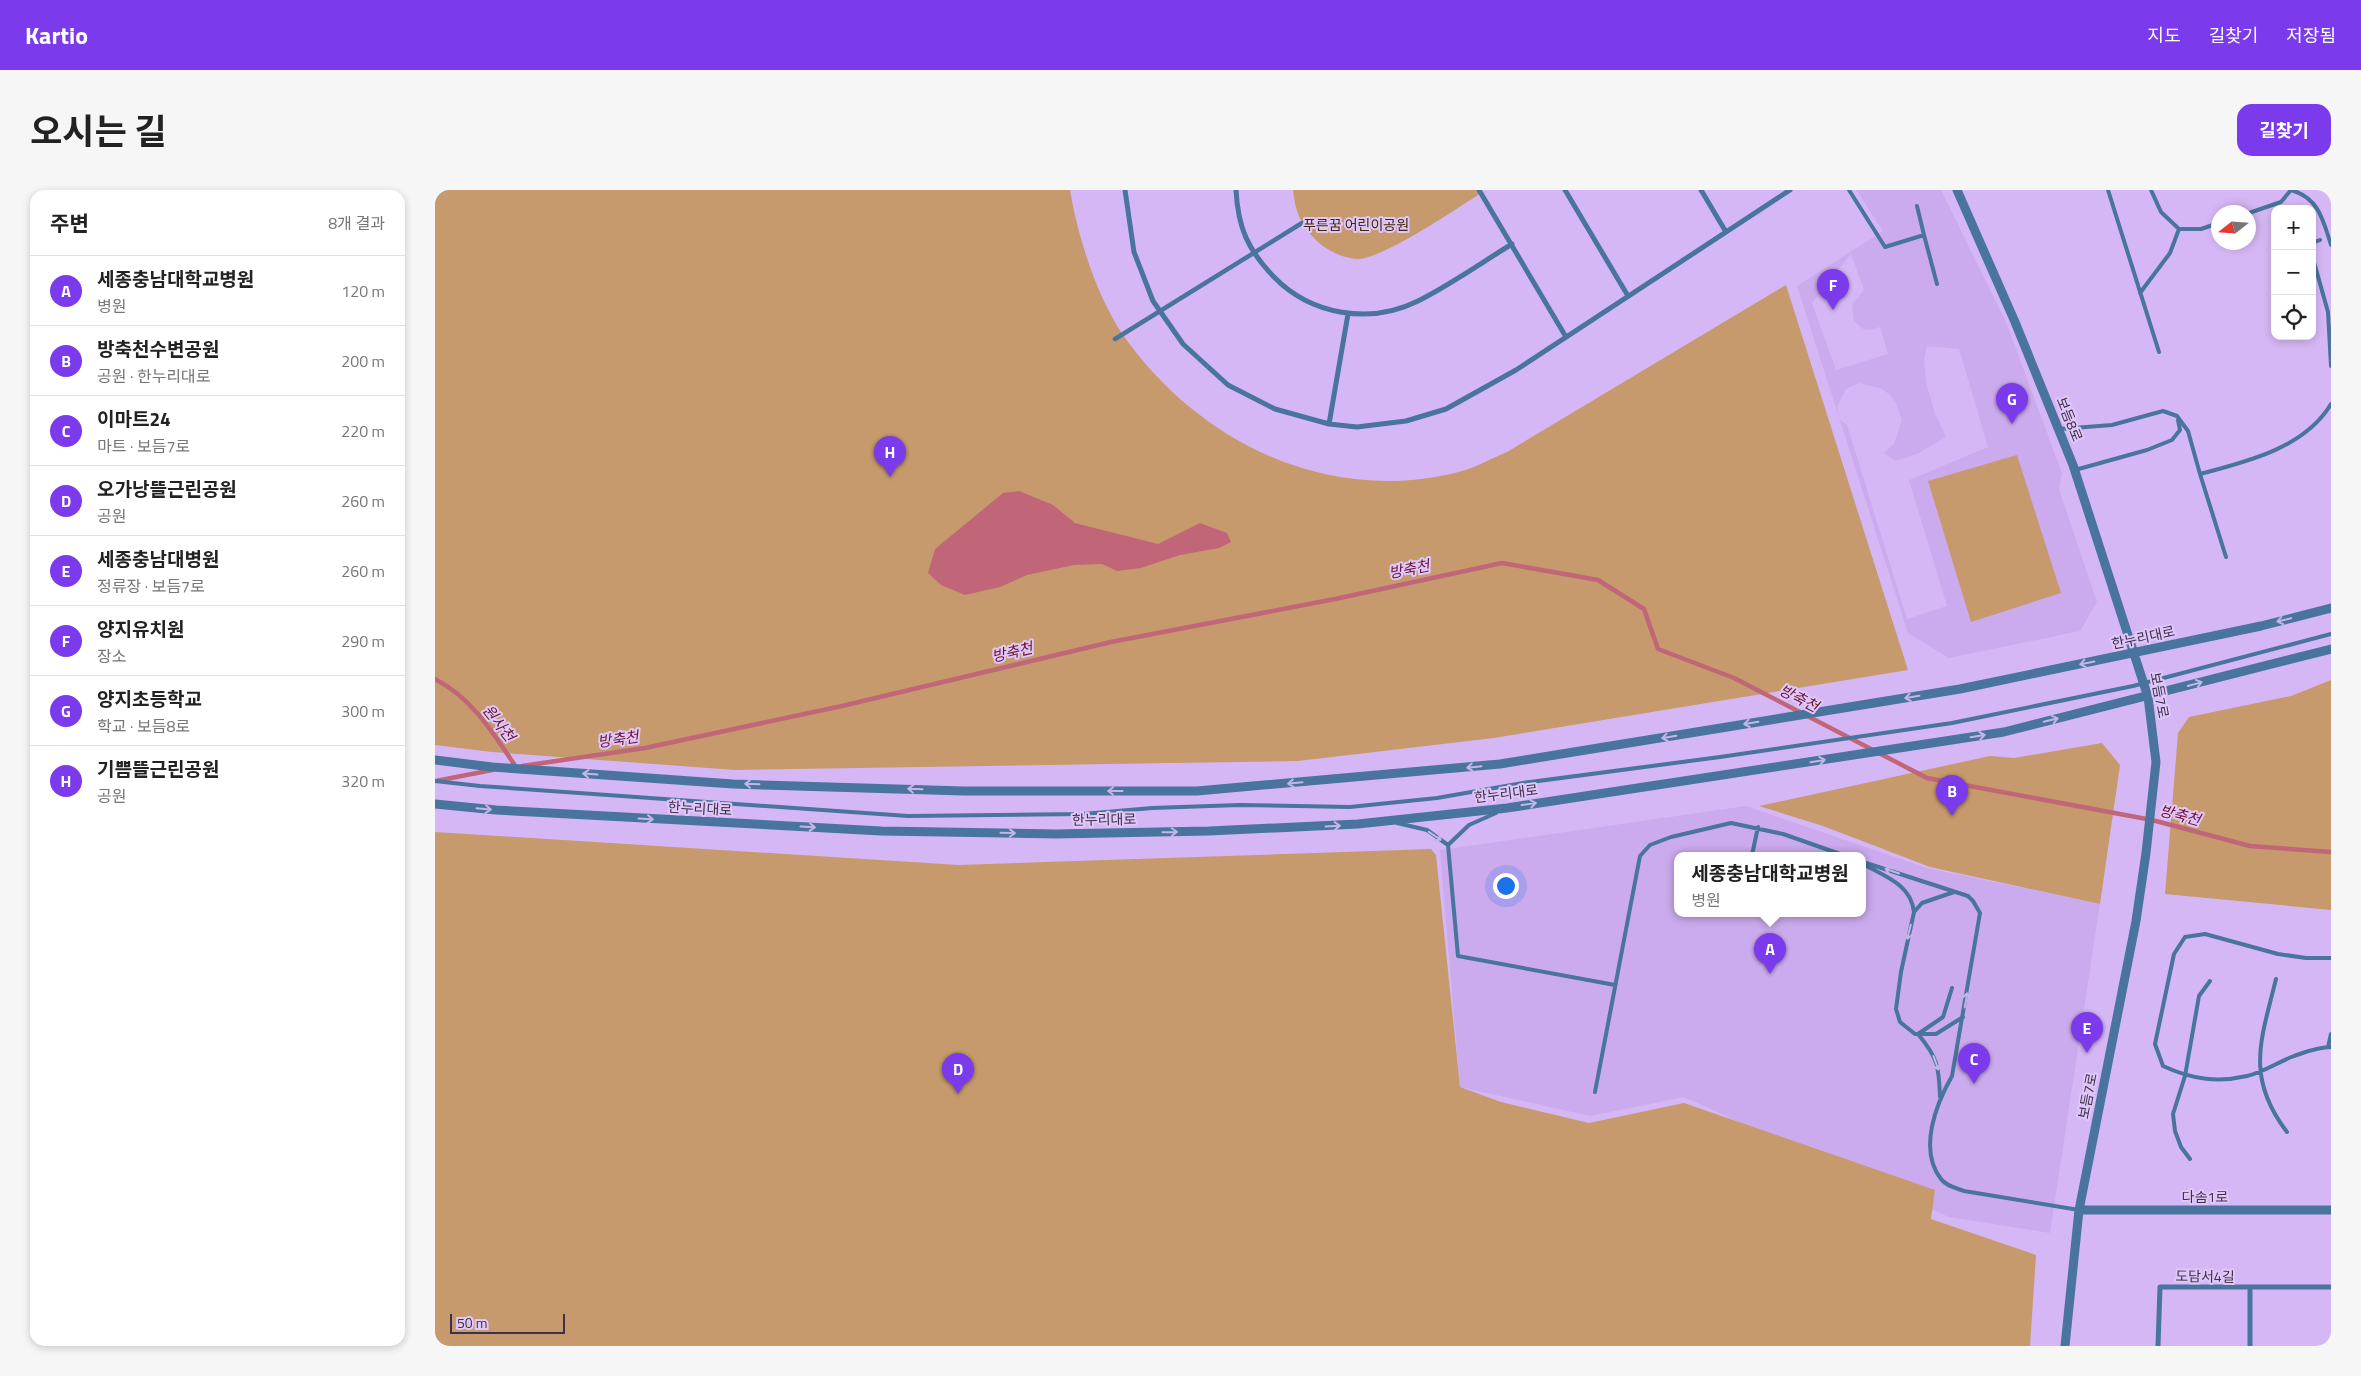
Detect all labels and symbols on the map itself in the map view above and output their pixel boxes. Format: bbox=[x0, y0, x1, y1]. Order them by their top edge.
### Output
north arrow bbox=[2211, 205, 2256, 250]
park label: 푸른꿈 어린이공원 bbox=[1303, 214, 1409, 235]
pin: F bbox=[1817, 269, 1849, 310]
pin: G bbox=[1996, 383, 2028, 424]
street label: 보듬8로 bbox=[2052, 394, 2088, 445]
pin: H bbox=[874, 436, 906, 477]
water label: 방축천 bbox=[1386, 553, 1434, 584]
one-way arrow bbox=[2276, 616, 2292, 625]
street label: 한누리대로 bbox=[2109, 620, 2177, 654]
water label: 방축천 bbox=[989, 636, 1037, 668]
one-way arrow bbox=[2079, 659, 2095, 668]
street label: 보듬7로 bbox=[2145, 670, 2175, 720]
water label: 방축천 bbox=[1775, 678, 1825, 719]
one-way arrow bbox=[2187, 679, 2203, 689]
one-way arrow bbox=[1904, 692, 1920, 702]
water label: 원사천 bbox=[477, 700, 522, 748]
one-way arrow bbox=[2042, 715, 2058, 724]
one-way arrow bbox=[1744, 719, 1760, 729]
water label: 방축천 bbox=[596, 724, 642, 753]
one-way arrow bbox=[1970, 730, 1986, 740]
one-way arrow bbox=[1661, 732, 1677, 742]
one-way arrow bbox=[1809, 755, 1825, 765]
one-way arrow bbox=[1466, 762, 1482, 771]
one-way arrow bbox=[583, 769, 599, 778]
pin: B bbox=[1936, 775, 1968, 816]
one-way arrow bbox=[1287, 778, 1303, 788]
one-way arrow bbox=[745, 779, 761, 789]
street label: 한누리대로 bbox=[1473, 779, 1539, 807]
one-way arrow bbox=[907, 785, 923, 794]
one-way arrow bbox=[1107, 786, 1124, 796]
street label: 한누리대로 bbox=[667, 796, 733, 820]
one-way arrow bbox=[1520, 799, 1536, 809]
water label: 방축천 bbox=[2157, 799, 2205, 832]
one-way arrow bbox=[475, 804, 491, 814]
street label: 한누리대로 bbox=[1072, 808, 1136, 830]
one-way arrow bbox=[637, 814, 653, 823]
one-way arrow bbox=[1324, 821, 1340, 830]
one-way arrow bbox=[800, 823, 816, 832]
one-way arrow bbox=[1162, 827, 1178, 837]
one-way arrow bbox=[999, 828, 1015, 838]
one-way arrow bbox=[1428, 831, 1442, 841]
one-way arrow bbox=[1884, 865, 1900, 875]
your location bbox=[1493, 873, 1519, 899]
one-way arrow bbox=[1904, 923, 1914, 939]
pin: A bbox=[1754, 933, 1786, 974]
one-way arrow bbox=[1962, 992, 1972, 1008]
pin: E bbox=[2071, 1012, 2103, 1053]
pin: C bbox=[1958, 1043, 1990, 1084]
pin: D bbox=[942, 1053, 974, 1094]
one-way arrow bbox=[1932, 1055, 1941, 1070]
street label: 보듬7로 bbox=[2072, 1071, 2102, 1121]
street label: 다솜1로 bbox=[2182, 1186, 2228, 1207]
street label: 도담서4길 bbox=[2175, 1265, 2235, 1287]
scale bar bbox=[450, 1311, 565, 1334]

